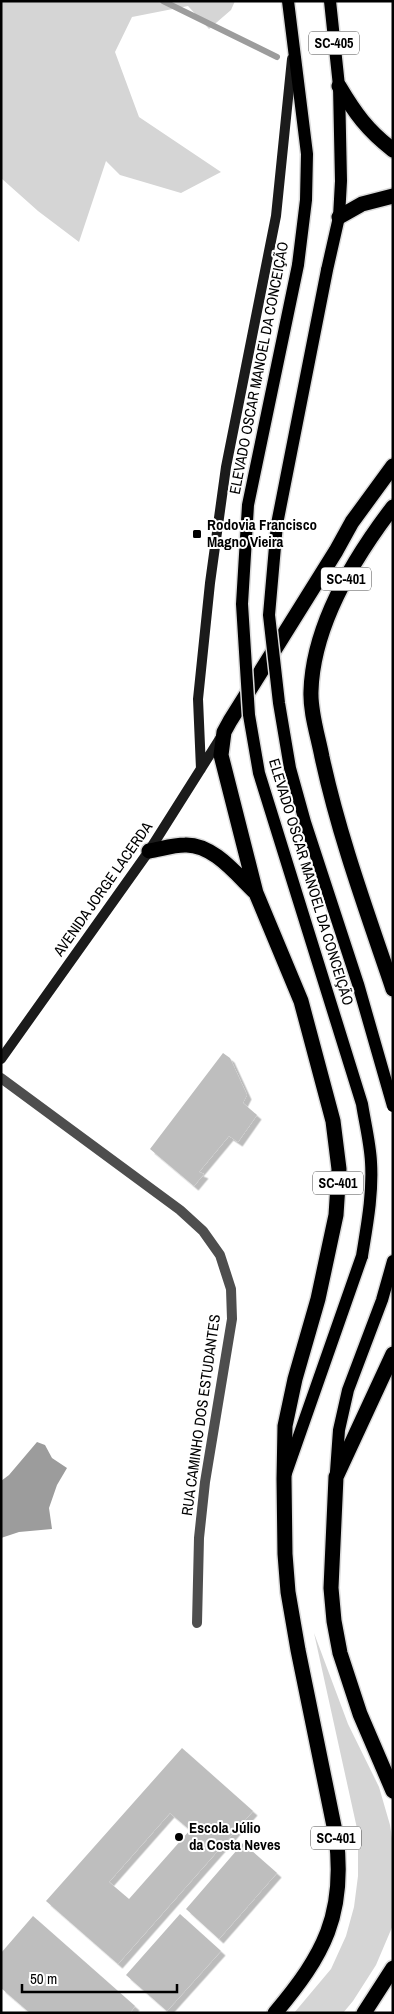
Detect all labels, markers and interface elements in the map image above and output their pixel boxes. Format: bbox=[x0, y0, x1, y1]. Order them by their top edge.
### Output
road number: SC-405 bbox=[309, 32, 359, 54]
street label: ELEVADO OSCAR MANOEL DA CONCEIÇÃO bbox=[224, 240, 293, 496]
place label: Rodovia Francisco Magno Vieira bbox=[207, 514, 317, 552]
marker: Rodovia Francisco Magno Vieira bbox=[191, 528, 203, 540]
road number: SC-401 bbox=[321, 568, 371, 590]
street label: ELEVADO OSCAR MANOEL DA CONCEIÇÃO bbox=[264, 756, 359, 1008]
street label: AVENIDA JORGE LACERDA bbox=[48, 817, 157, 961]
road number: SC-401 bbox=[313, 1172, 363, 1194]
street label: RUA CAMINHO DOS ESTUDANTES bbox=[176, 1313, 225, 1517]
place label: Escola Júlio da Costa Neves bbox=[189, 1817, 281, 1855]
road number: SC-401 bbox=[311, 1826, 361, 1850]
marker: Escola Júlio da Costa Neves bbox=[173, 1831, 185, 1843]
scale bar bbox=[22, 1962, 178, 1994]
text: 50 m bbox=[30, 1968, 57, 1989]

